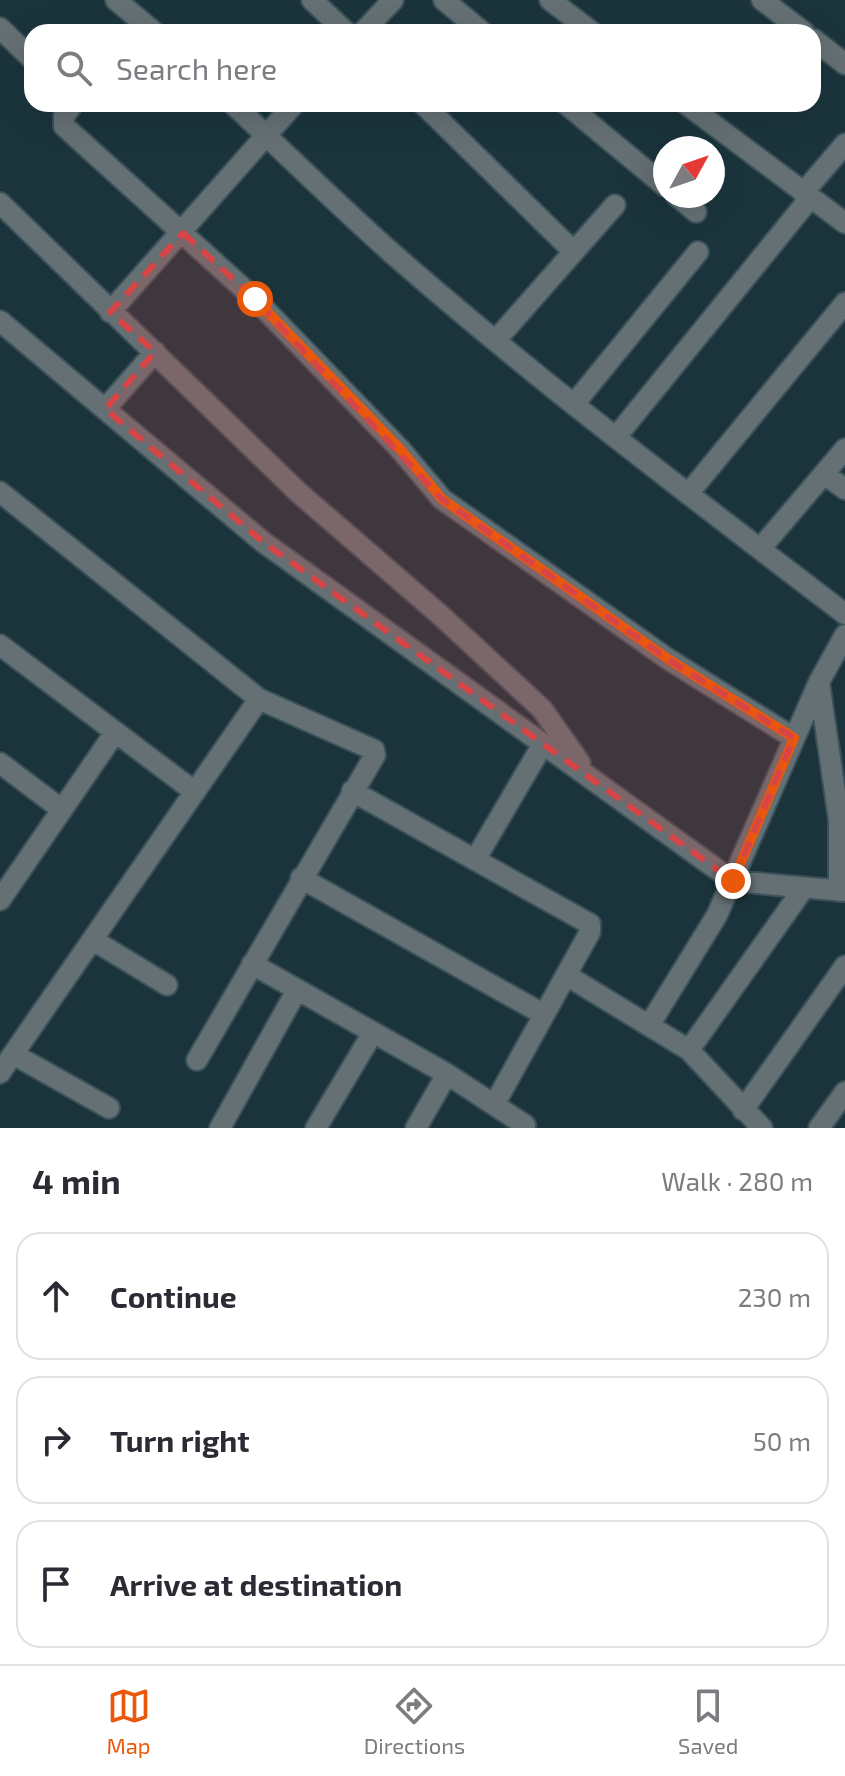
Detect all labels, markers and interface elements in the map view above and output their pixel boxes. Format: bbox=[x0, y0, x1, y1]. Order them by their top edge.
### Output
search box bbox=[24, 24, 821, 112]
icon: search bbox=[52, 46, 96, 90]
text: Search here bbox=[116, 50, 277, 86]
north arrow bbox=[653, 136, 725, 208]
route start bbox=[237, 281, 273, 317]
route end bbox=[715, 863, 751, 899]
text: 4 min bbox=[32, 1160, 121, 1201]
text: Walk · 280 m bbox=[661, 1165, 813, 1196]
icon: ahead bbox=[34, 1274, 78, 1318]
text: Continue bbox=[110, 1278, 237, 1314]
text: 230 m bbox=[738, 1281, 811, 1312]
icon: right bbox=[34, 1418, 78, 1462]
text: Turn right bbox=[110, 1422, 250, 1458]
text: 50 m bbox=[753, 1425, 811, 1456]
icon: arrive bbox=[34, 1562, 78, 1606]
text: Arrive at destination bbox=[110, 1566, 402, 1602]
tab: Map bbox=[107, 1684, 151, 1758]
tab: Directions bbox=[364, 1684, 465, 1758]
tab: Saved bbox=[678, 1684, 738, 1758]

